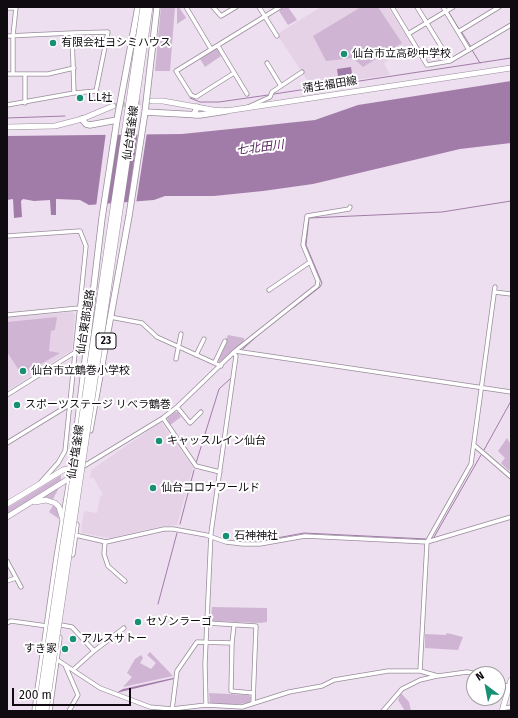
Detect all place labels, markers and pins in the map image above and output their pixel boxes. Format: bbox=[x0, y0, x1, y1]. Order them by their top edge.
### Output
place label: 有限会社ヨシミハウス bbox=[61, 36, 171, 50]
marker: 有限会社ヨシミハウス bbox=[48, 38, 58, 48]
place label: 仙台市立高砂中学校 bbox=[352, 47, 451, 61]
marker: 仙台市立高砂中学校 bbox=[339, 49, 349, 59]
place label: L.L社 bbox=[88, 91, 113, 105]
marker: L.L社 bbox=[75, 93, 85, 103]
place label: 仙台市立鶴巻小学校 bbox=[31, 364, 130, 378]
marker: 仙台市立鶴巻小学校 bbox=[18, 366, 28, 376]
place label: スポーツステージ リベラ鶴巻 bbox=[25, 398, 171, 412]
marker: スポーツステージ リベラ鶴巻 bbox=[12, 400, 22, 410]
place label: キャッスルイン仙台 bbox=[167, 434, 266, 448]
marker: キャッスルイン仙台 bbox=[154, 436, 164, 446]
place label: 仙台コロナワールド bbox=[161, 481, 260, 495]
marker: 仙台コロナワールド bbox=[148, 483, 158, 493]
place label: 石神神社 bbox=[234, 529, 278, 543]
marker: 石神神社 bbox=[221, 531, 231, 541]
place label: セゾンラーゴ bbox=[146, 615, 212, 629]
marker: セゾンラーゴ bbox=[133, 617, 143, 627]
place label: アルスサトー bbox=[81, 632, 147, 646]
marker: アルスサトー bbox=[68, 634, 78, 644]
place label: すき家 bbox=[24, 642, 57, 656]
marker: すき家 bbox=[60, 644, 70, 654]

